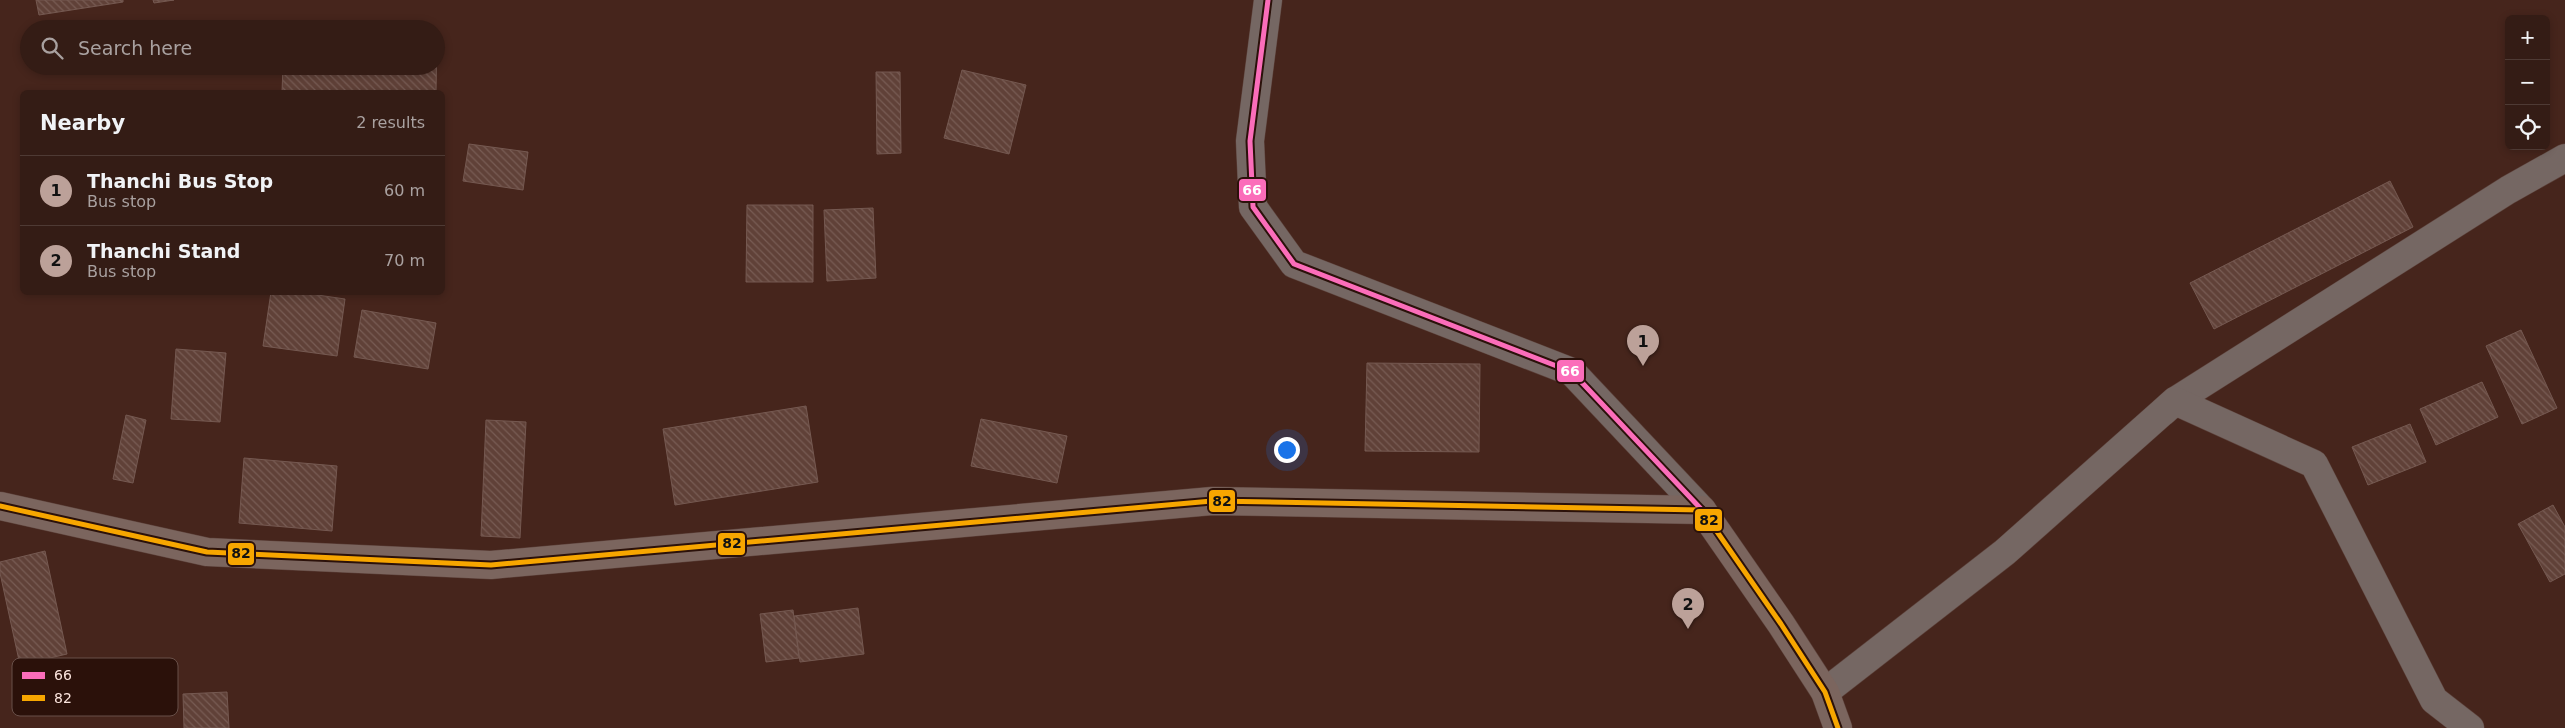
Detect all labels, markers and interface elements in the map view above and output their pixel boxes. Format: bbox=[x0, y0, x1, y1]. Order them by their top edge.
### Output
map controls bbox=[2505, 15, 2550, 150]
button: + bbox=[2505, 15, 2550, 60]
search box bbox=[20, 20, 445, 75]
icon: search bbox=[38, 34, 66, 62]
text: Search here bbox=[78, 37, 192, 59]
button: − bbox=[2505, 60, 2550, 105]
button: locate bbox=[2505, 105, 2550, 150]
text: Nearby bbox=[40, 111, 125, 135]
text: 2 results bbox=[356, 113, 425, 132]
text: Thanchi Bus Stop bbox=[87, 170, 273, 192]
line badge: 66 bbox=[1238, 178, 1267, 202]
text: 1 bbox=[50, 181, 62, 200]
text: 60 m bbox=[384, 181, 425, 200]
text: 66 bbox=[1242, 182, 1262, 198]
text: Bus stop bbox=[87, 192, 156, 211]
text: Thanchi Stand bbox=[87, 240, 240, 262]
text: 2 bbox=[50, 251, 62, 270]
text: 70 m bbox=[384, 251, 425, 270]
text: Bus stop bbox=[87, 262, 156, 281]
pin: 1 bbox=[1627, 325, 1659, 366]
line badge: 66 bbox=[1556, 359, 1585, 383]
text: 66 bbox=[1560, 363, 1580, 379]
your location bbox=[1274, 437, 1300, 463]
line badge: 82 bbox=[1208, 489, 1236, 513]
text: 82 bbox=[1212, 493, 1232, 509]
line badge: 82 bbox=[1694, 508, 1723, 532]
text: 82 bbox=[1699, 512, 1719, 528]
line badge: 82 bbox=[717, 532, 746, 556]
text: 82 bbox=[722, 535, 742, 551]
line badge: 82 bbox=[227, 542, 255, 566]
text: 82 bbox=[231, 545, 251, 561]
pin: 2 bbox=[1672, 588, 1704, 629]
legend bbox=[12, 658, 178, 716]
text: 66 bbox=[54, 667, 72, 683]
text: 82 bbox=[54, 690, 72, 706]

